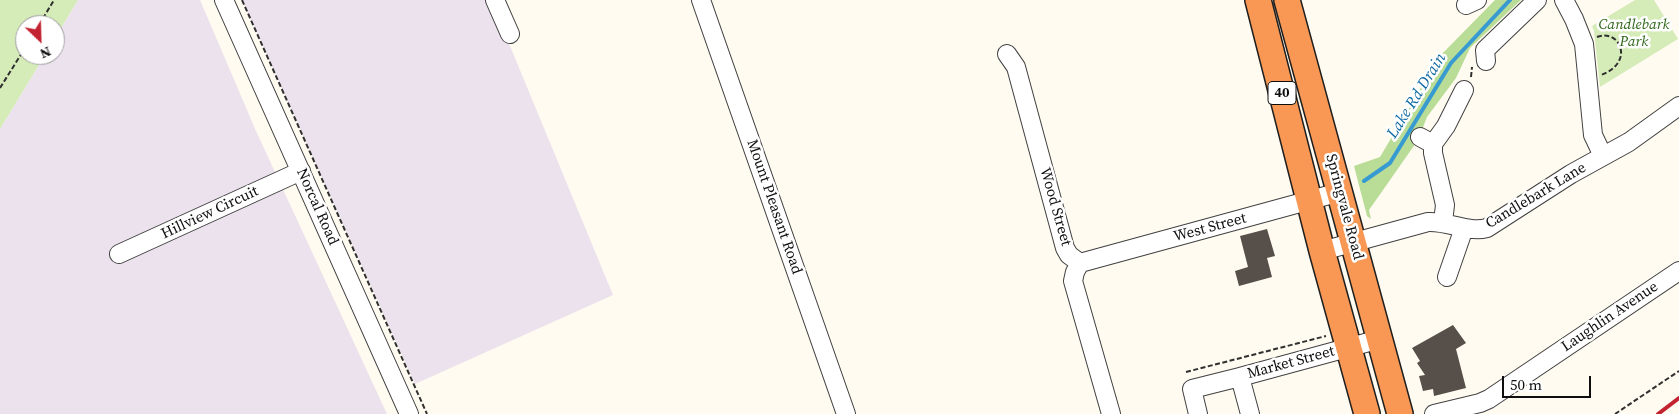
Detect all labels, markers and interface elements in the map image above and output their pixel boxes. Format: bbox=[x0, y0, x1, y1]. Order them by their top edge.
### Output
north arrow bbox=[15, 15, 65, 65]
park label: Candlebark Park bbox=[1598, 16, 1670, 51]
text: N bbox=[37, 42, 54, 64]
water label: Lake Rd Drain bbox=[1383, 50, 1451, 142]
road number: 40 bbox=[1268, 82, 1296, 105]
street label: Mount Pleasant Road bbox=[742, 137, 806, 277]
street label: Springvale Road bbox=[1321, 152, 1367, 262]
street label: Candlebark Lane bbox=[1483, 159, 1589, 233]
street label: Norcal Road bbox=[292, 166, 342, 248]
street label: Wood Street bbox=[1035, 166, 1075, 248]
street label: Hillview Circuit bbox=[159, 183, 261, 243]
street label: West Street bbox=[1172, 210, 1248, 246]
street label: Laughlin Avenue bbox=[1558, 278, 1662, 356]
street label: Market Street bbox=[1245, 343, 1337, 383]
scale bar bbox=[1504, 366, 1593, 398]
text: 50 m bbox=[1510, 374, 1542, 395]

